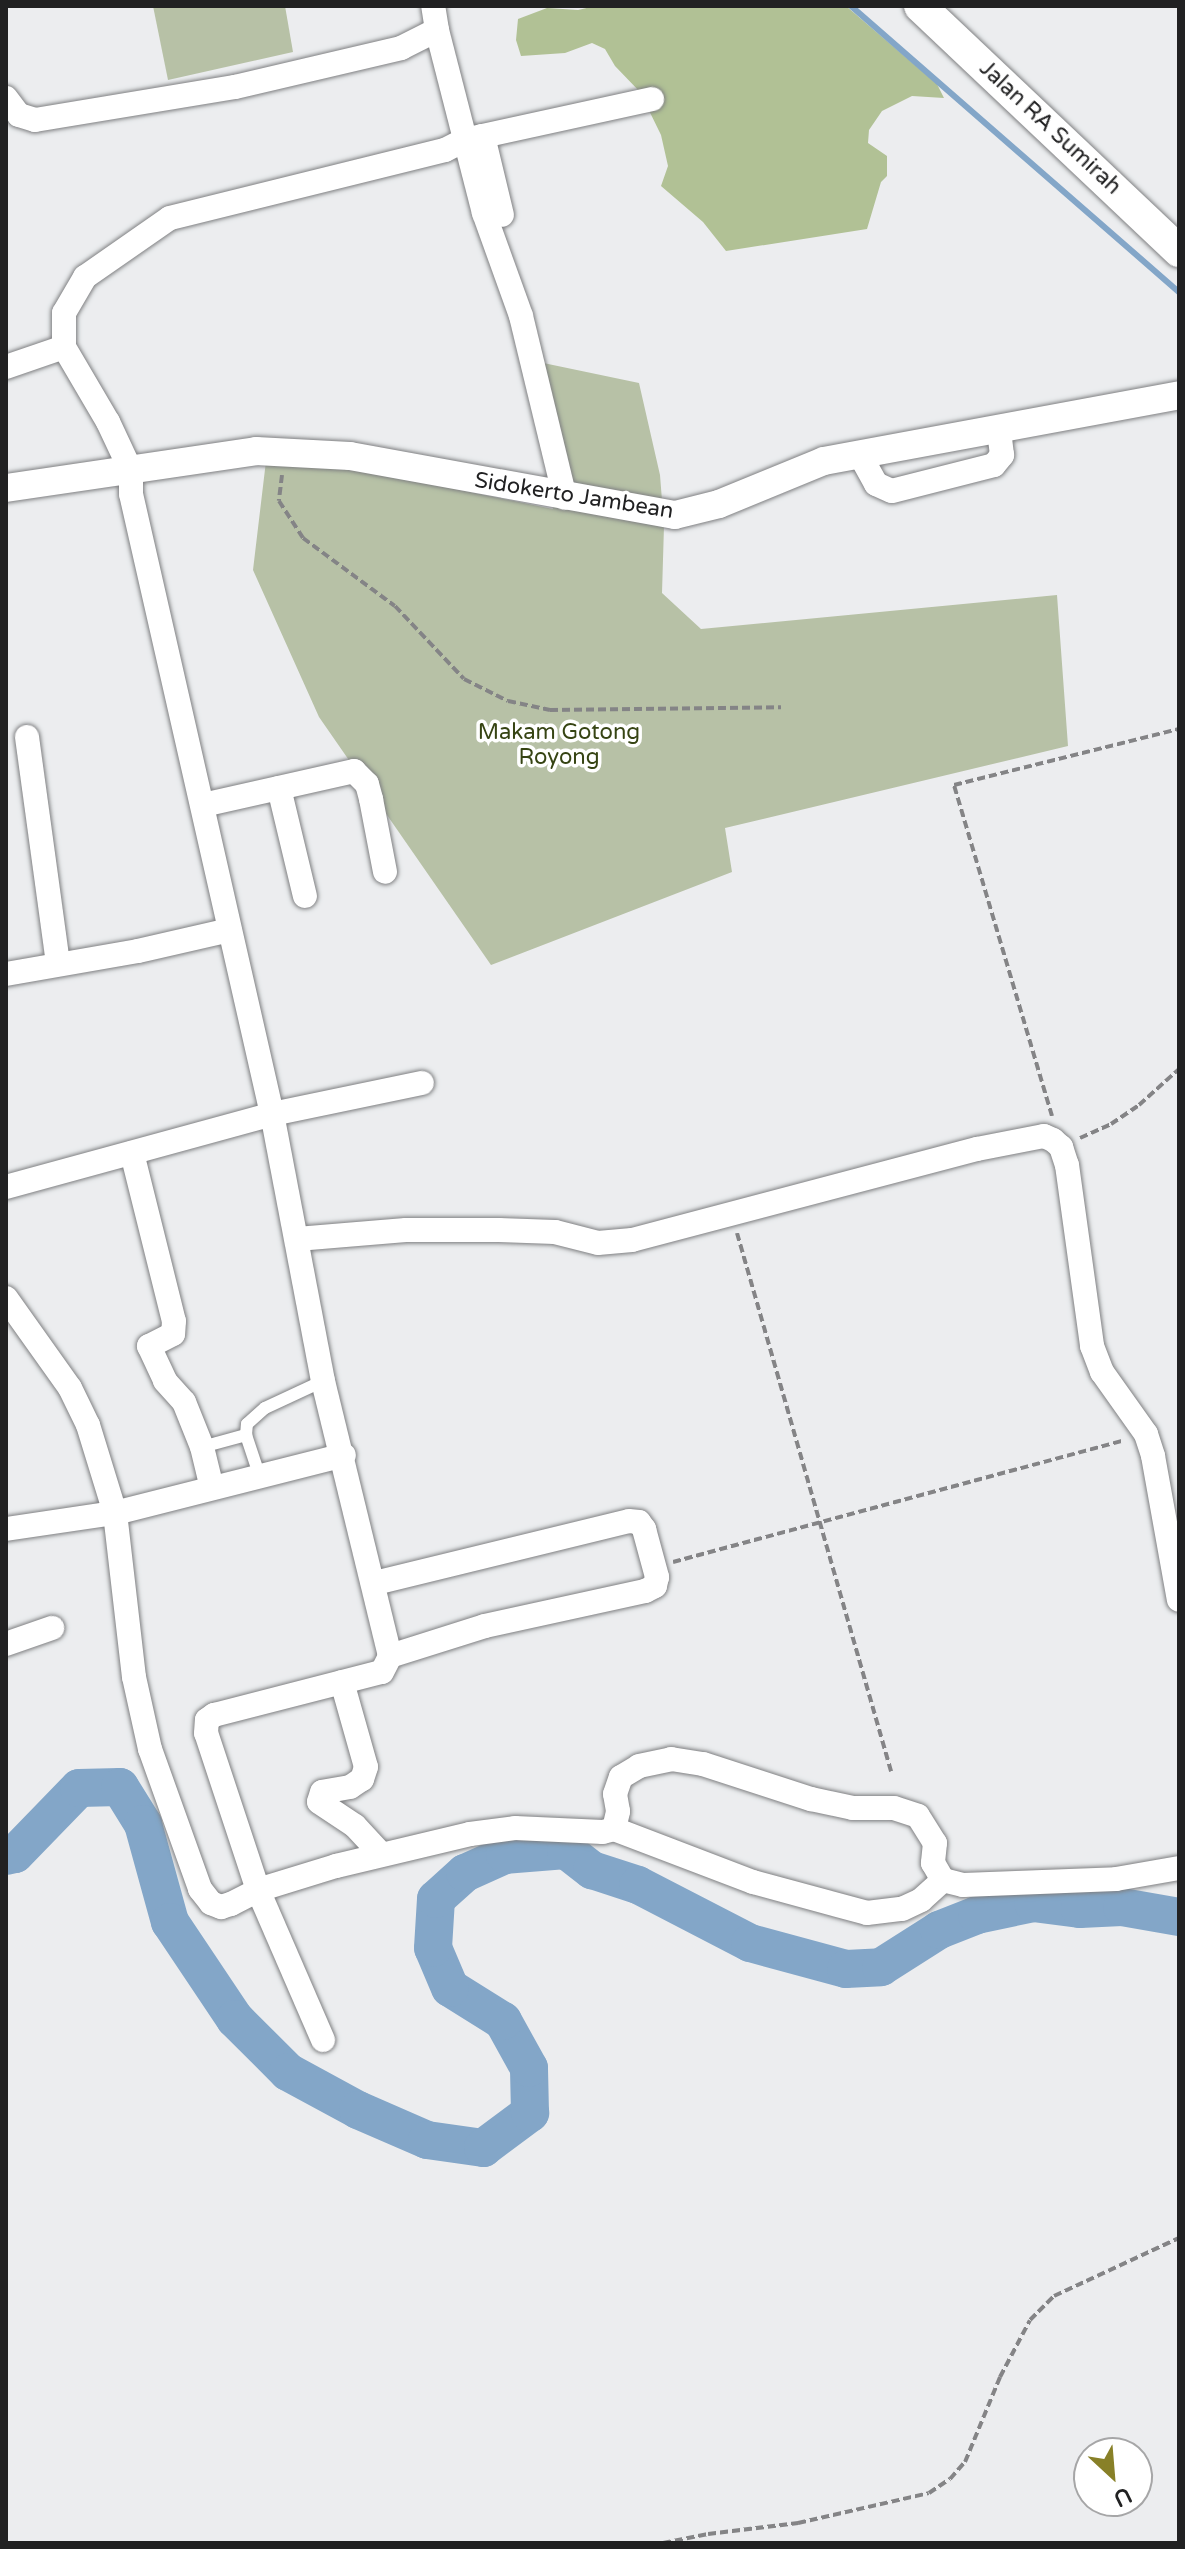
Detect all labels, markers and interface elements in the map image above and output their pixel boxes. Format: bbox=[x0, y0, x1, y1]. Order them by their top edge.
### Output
street label: Jalan RA Sumirah bbox=[974, 56, 1126, 200]
street label: Sidokerto Jambean bbox=[473, 467, 675, 525]
park label: Makam Gotong Royong bbox=[478, 719, 640, 770]
north arrow bbox=[1073, 2437, 1153, 2517]
text: U bbox=[1109, 2481, 1136, 2512]

